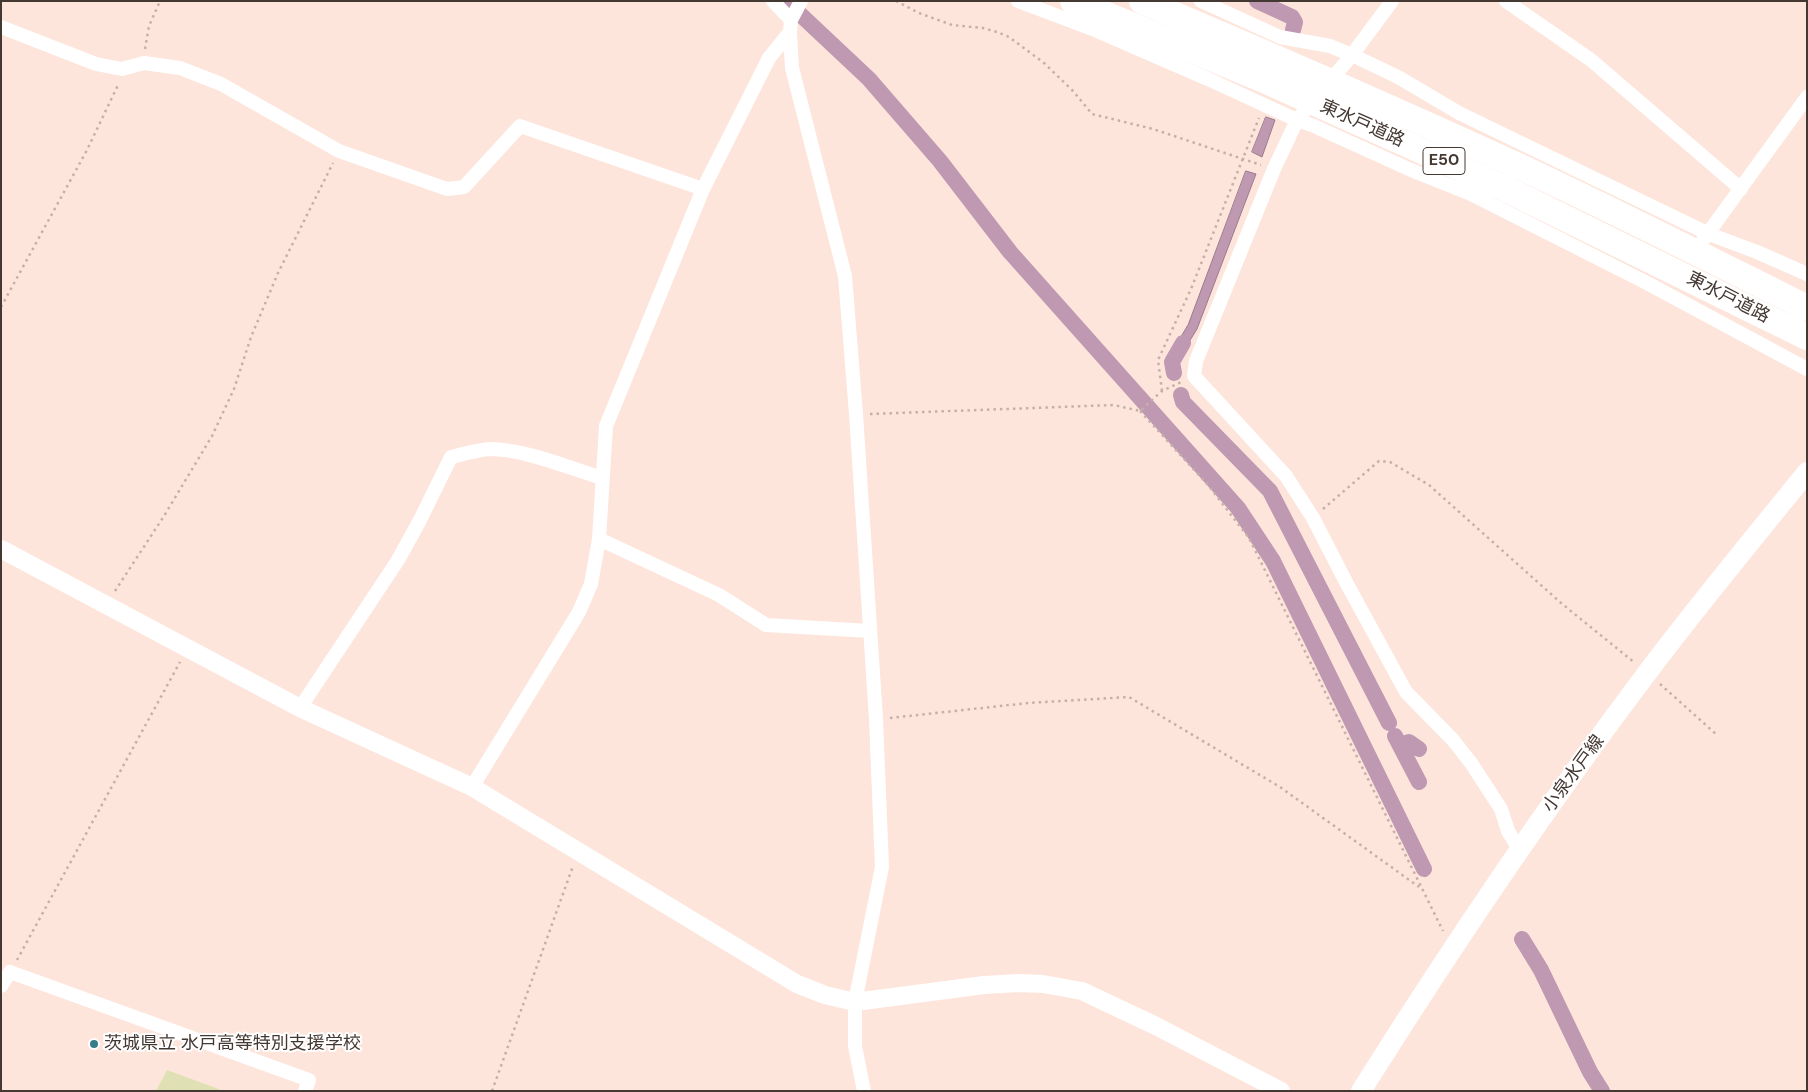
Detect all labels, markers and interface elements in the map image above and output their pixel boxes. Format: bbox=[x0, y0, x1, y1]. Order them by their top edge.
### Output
street label: 東水戸道路 bbox=[1316, 96, 1408, 152]
road number: E50 bbox=[1423, 148, 1465, 175]
street label: 東水戸道路 bbox=[1683, 268, 1773, 328]
street label: 小泉水戸線 bbox=[1539, 731, 1609, 817]
place label: 茨城県立 水戸高等特別支援学校 bbox=[104, 1033, 361, 1055]
marker: 茨城県立 水戸高等特別支援学校 bbox=[88, 1038, 100, 1050]

